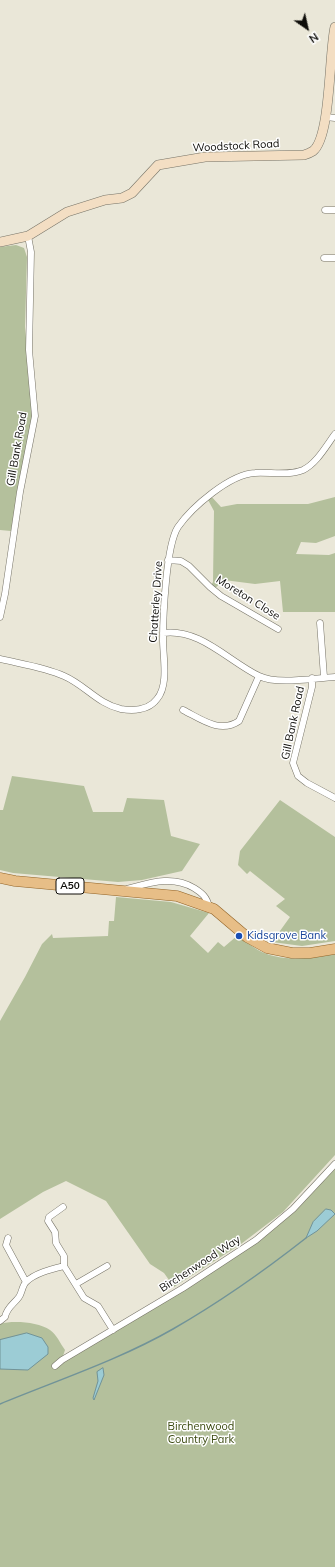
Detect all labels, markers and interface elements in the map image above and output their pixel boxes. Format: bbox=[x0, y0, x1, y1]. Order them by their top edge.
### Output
north arrow bbox=[287, 8, 327, 48]
text: N bbox=[306, 30, 321, 46]
street label: Woodstock Road bbox=[192, 137, 280, 155]
street label: Gill Bank Road bbox=[4, 411, 30, 487]
street label: Chatterley Drive bbox=[147, 561, 165, 643]
street label: Moreton Close bbox=[214, 573, 282, 623]
street label: Gill Bank Road bbox=[279, 685, 307, 761]
road number: A50 bbox=[56, 878, 84, 894]
place label: Kidsgrove Bank bbox=[247, 929, 326, 943]
marker: Kidsgrove Bank bbox=[234, 931, 244, 941]
street label: Birchenwood Way bbox=[157, 1233, 243, 1295]
park label: Birchenwood Country Park bbox=[168, 1420, 234, 1446]

